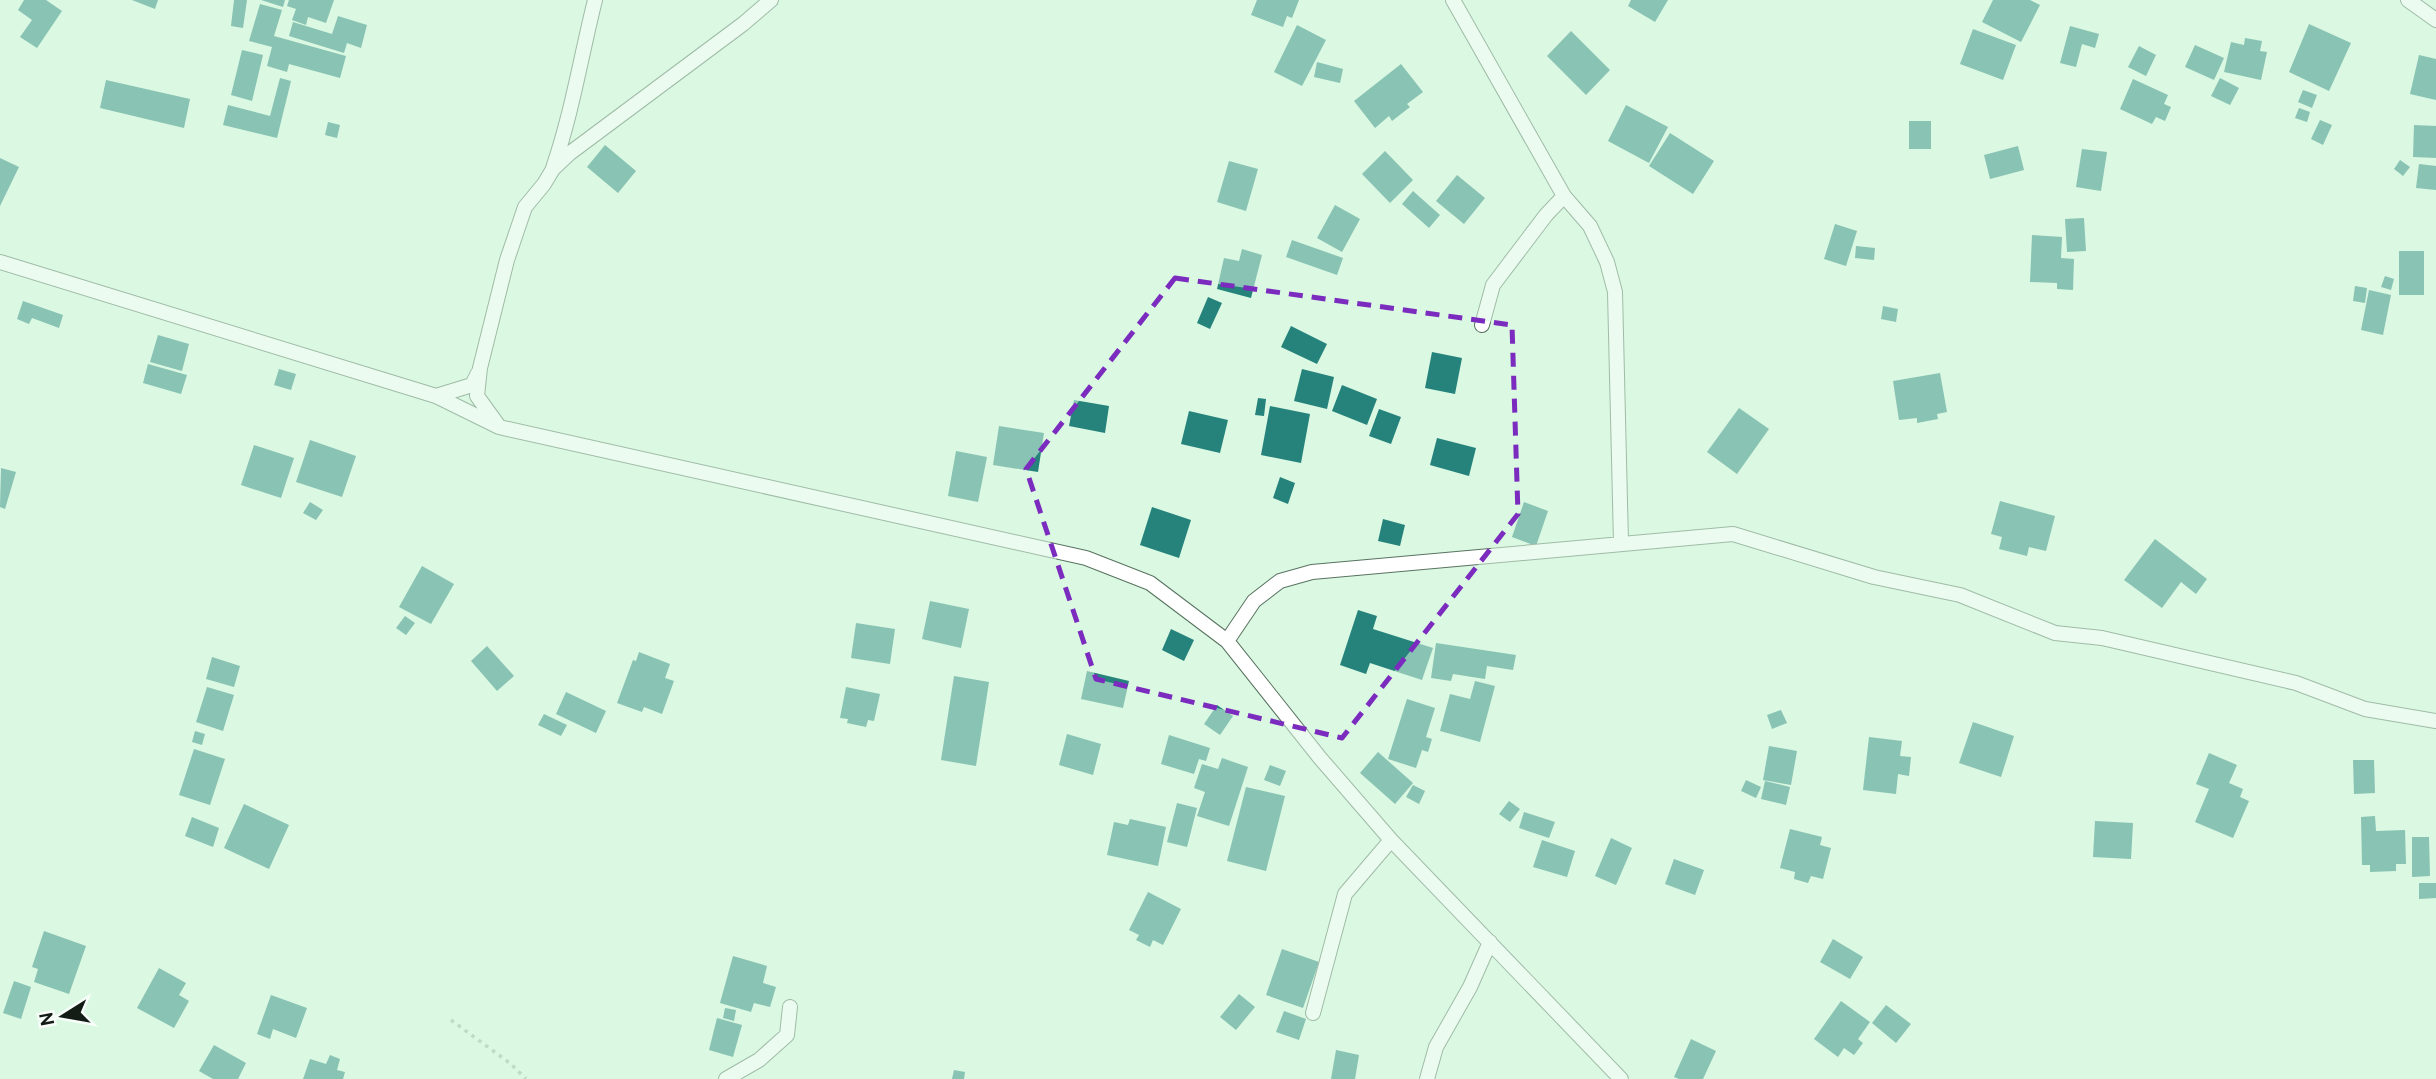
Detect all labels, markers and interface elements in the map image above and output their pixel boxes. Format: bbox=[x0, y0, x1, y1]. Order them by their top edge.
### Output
north arrow bbox=[28, 981, 98, 1051]
text: N bbox=[35, 1010, 61, 1028]

